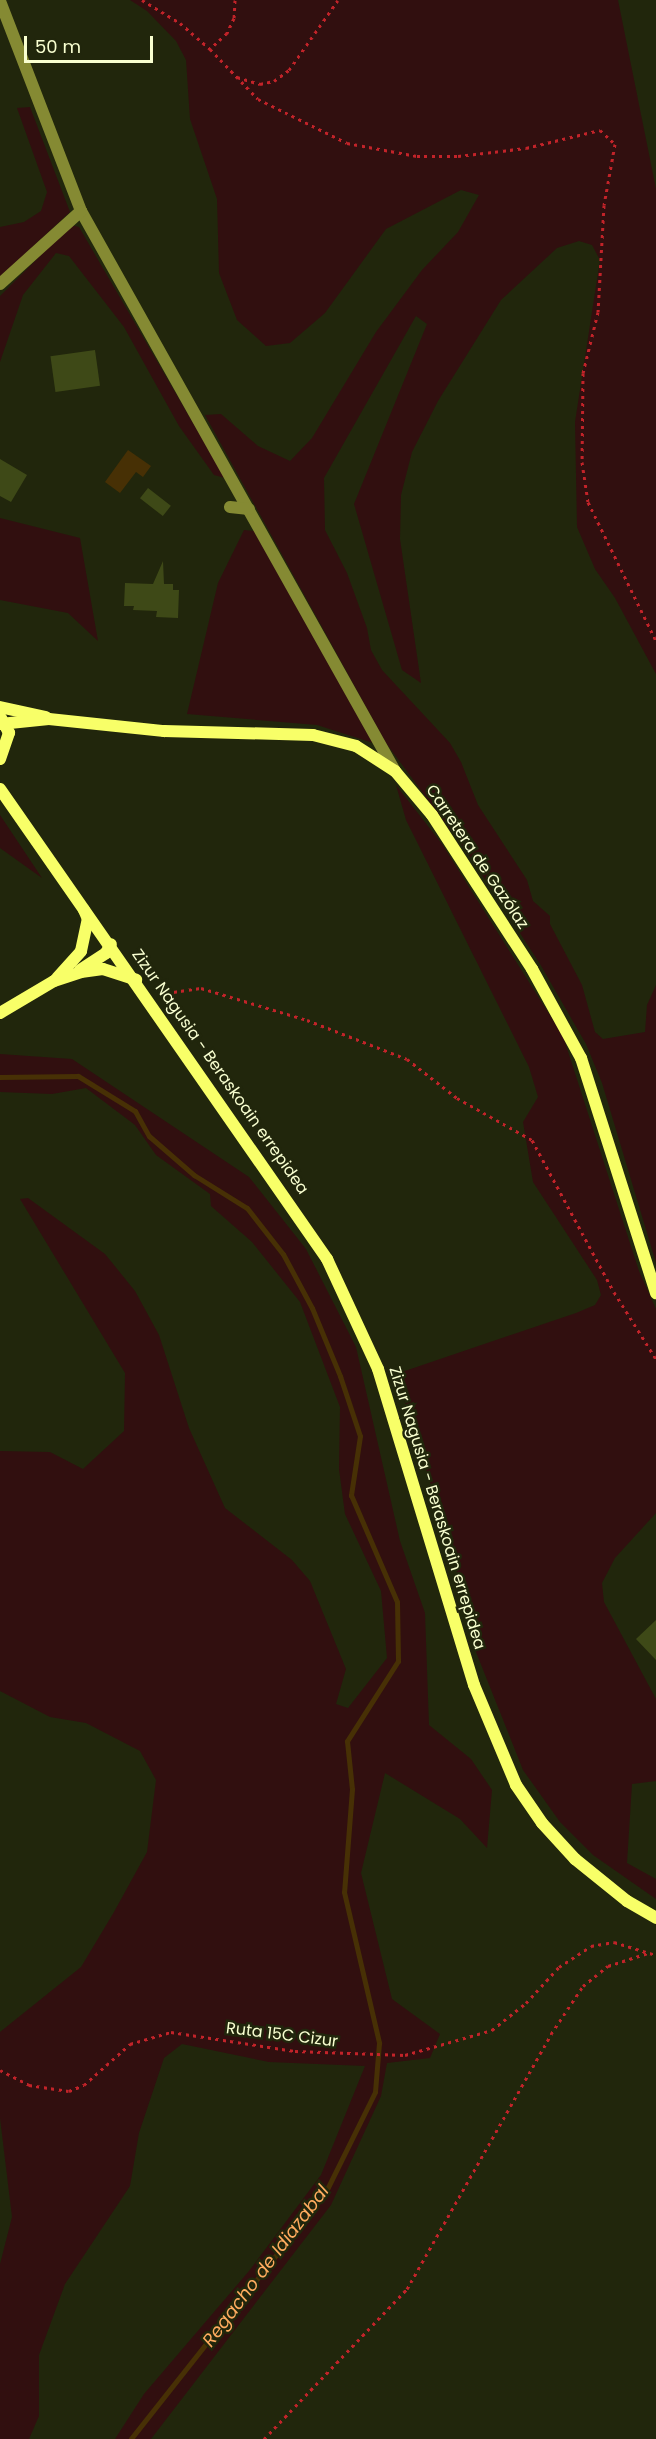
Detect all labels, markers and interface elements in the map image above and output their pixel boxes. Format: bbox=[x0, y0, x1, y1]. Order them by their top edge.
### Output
scale bar bbox=[27, 24, 156, 62]
text: 50 m bbox=[35, 34, 81, 59]
street label: Carretera de Gazólaz bbox=[422, 781, 532, 933]
street label: Zizur Nagusia - Beraskoain errepidea bbox=[128, 946, 312, 1198]
street label: Zizur Nagusia - Beraskoain errepidea bbox=[385, 1364, 489, 1652]
street label: Ruta 15C Cizur bbox=[225, 2019, 339, 2051]
water label: Regacho de Idiazabal bbox=[198, 2181, 334, 2351]

